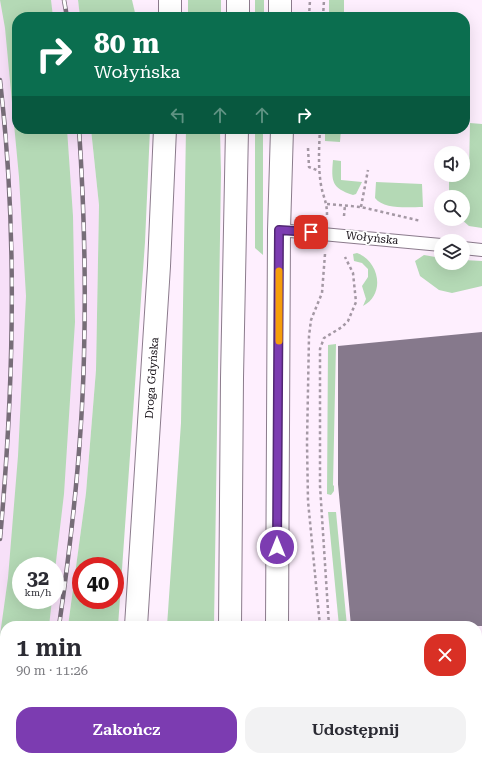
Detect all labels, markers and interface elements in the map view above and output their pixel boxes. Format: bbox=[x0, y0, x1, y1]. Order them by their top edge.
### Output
text: 80 m bbox=[94, 27, 159, 60]
icon: right bbox=[28, 28, 80, 80]
text: Wołyńska bbox=[94, 61, 180, 82]
icon: left bbox=[167, 104, 189, 126]
icon: ahead bbox=[209, 104, 231, 126]
icon: ahead bbox=[251, 104, 273, 126]
icon: right bbox=[293, 104, 315, 126]
map controls bbox=[434, 146, 470, 270]
button: sound bbox=[434, 146, 470, 182]
button: search bbox=[434, 190, 470, 226]
pin bbox=[294, 215, 328, 249]
icon: arrive bbox=[300, 221, 322, 243]
street label: Wołyńska bbox=[345, 229, 399, 247]
button: layers bbox=[434, 234, 470, 270]
street label: Droga Gdyńska bbox=[143, 337, 161, 419]
position arrow bbox=[256, 526, 298, 568]
speed limit sign: 40 bbox=[72, 557, 124, 609]
text: 32 bbox=[27, 566, 49, 590]
text: km/h bbox=[25, 587, 51, 598]
text: 1 min bbox=[16, 634, 82, 662]
button: close bbox=[424, 634, 466, 676]
text: 90 m · 11:26 bbox=[16, 663, 88, 678]
button: Zakończ bbox=[16, 707, 237, 753]
button: Udostępnij bbox=[245, 707, 466, 753]

